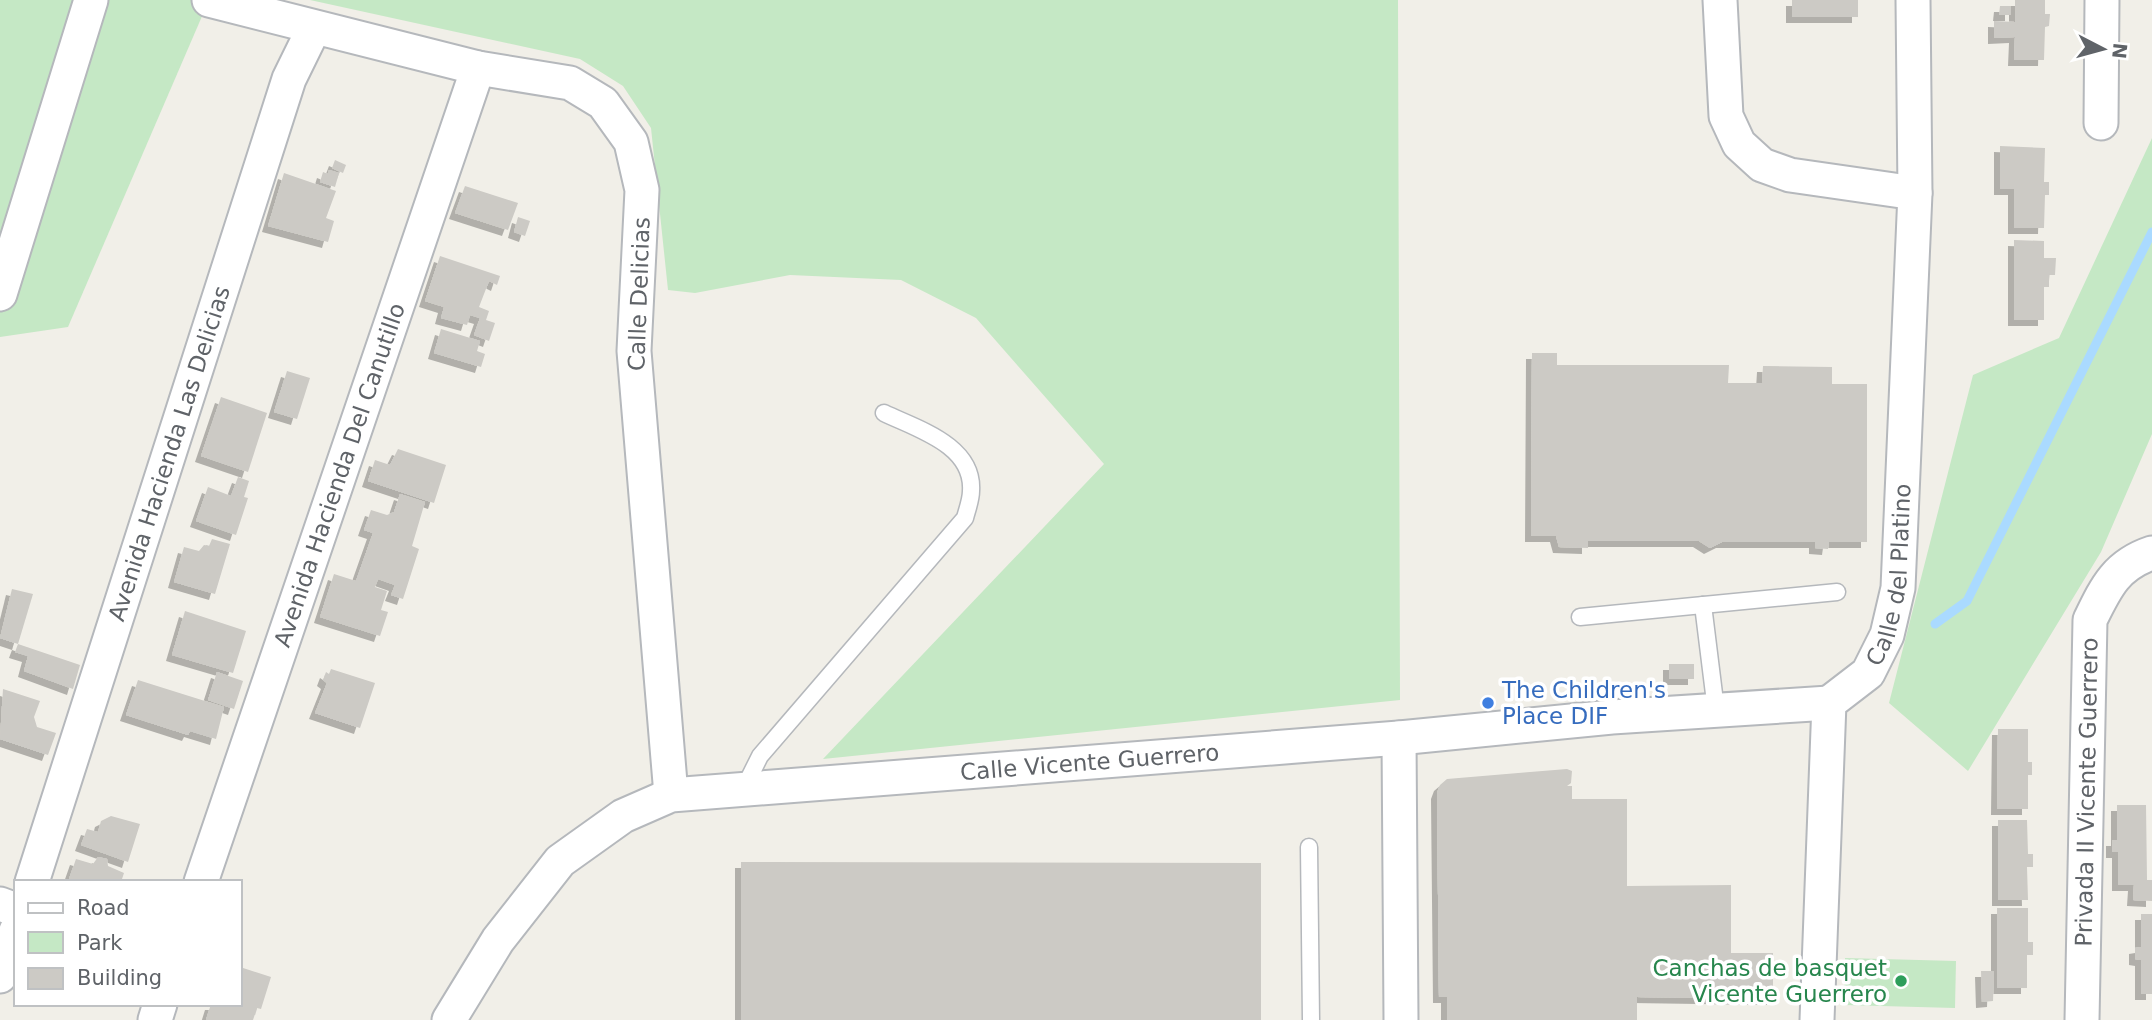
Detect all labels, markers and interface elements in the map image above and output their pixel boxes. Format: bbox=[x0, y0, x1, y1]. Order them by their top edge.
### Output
north arrow bbox=[2068, 14, 2138, 84]
text: N bbox=[2108, 42, 2132, 60]
street label: Calle Delicias bbox=[623, 217, 655, 371]
street label: Avenida Hacienda Las Delicias bbox=[103, 283, 235, 624]
street label: Avenida Hacienda Del Canutillo bbox=[269, 300, 410, 650]
street label: Calle del Platino bbox=[1861, 483, 1915, 670]
street label: Privada II Vicente Guerrero bbox=[2070, 637, 2103, 947]
place label: The Children's Place DIF bbox=[1501, 677, 1666, 729]
marker: The Children's Place DIF bbox=[1480, 695, 1496, 711]
street label: Calle Vicente Guerrero bbox=[959, 739, 1220, 785]
legend bbox=[14, 880, 242, 1006]
text: Road bbox=[77, 896, 130, 920]
text: Park bbox=[77, 931, 123, 955]
place label: Canchas de basquet Vicente Guerrero bbox=[1653, 955, 1887, 1007]
text: Building bbox=[77, 966, 162, 990]
marker: Canchas de basquet Vicente Guerrero bbox=[1893, 973, 1909, 989]

